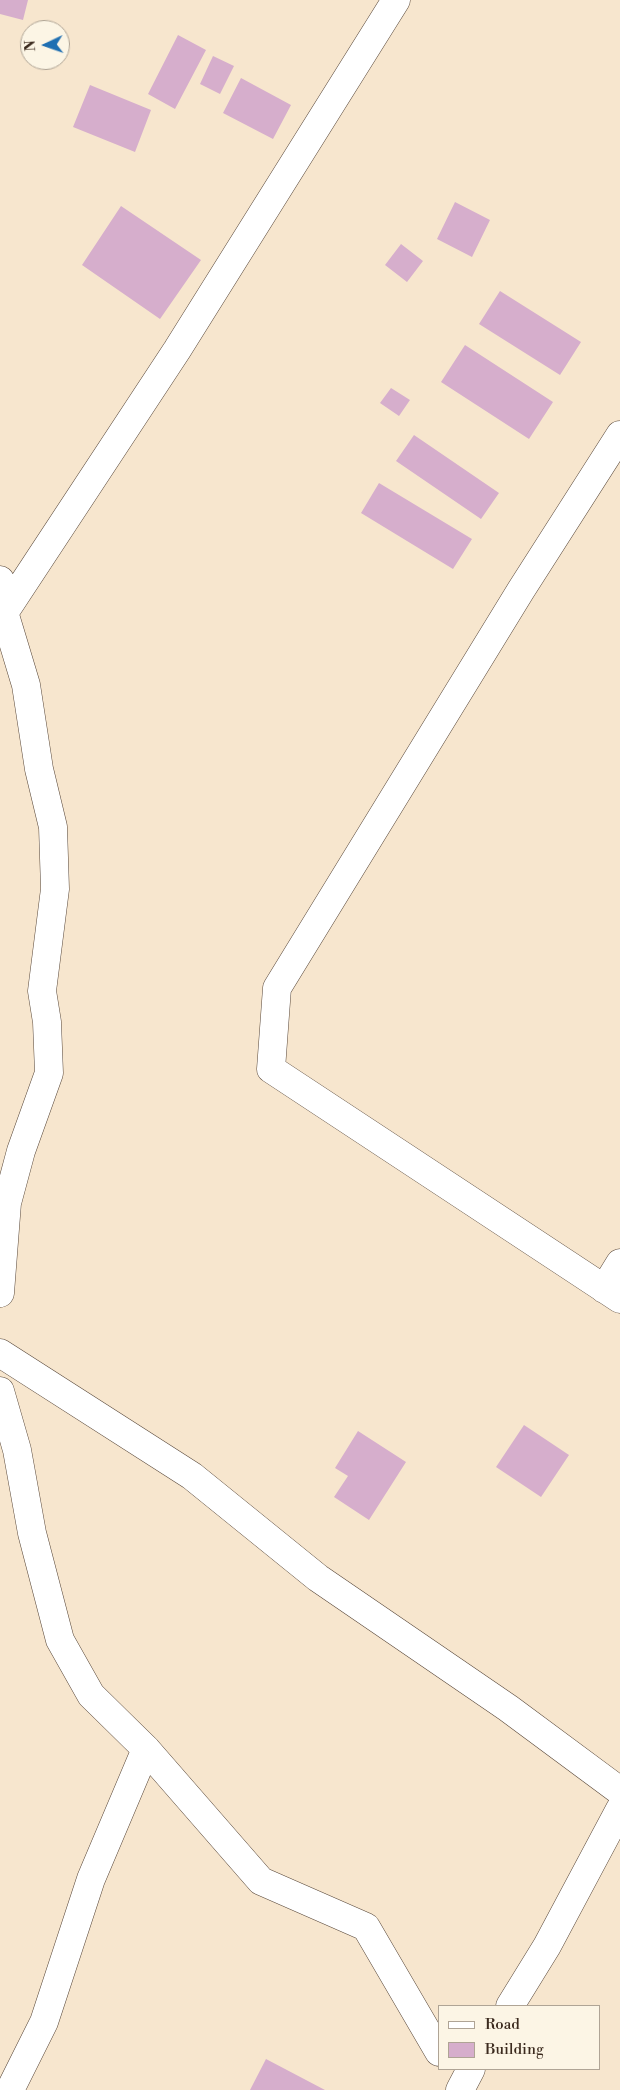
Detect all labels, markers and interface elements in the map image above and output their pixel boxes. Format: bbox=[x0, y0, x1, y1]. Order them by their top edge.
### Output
north arrow bbox=[20, 20, 70, 70]
text: N bbox=[22, 40, 40, 52]
legend bbox=[438, 2005, 600, 2070]
text: Road bbox=[485, 2015, 520, 2034]
text: Building bbox=[485, 2040, 544, 2059]

